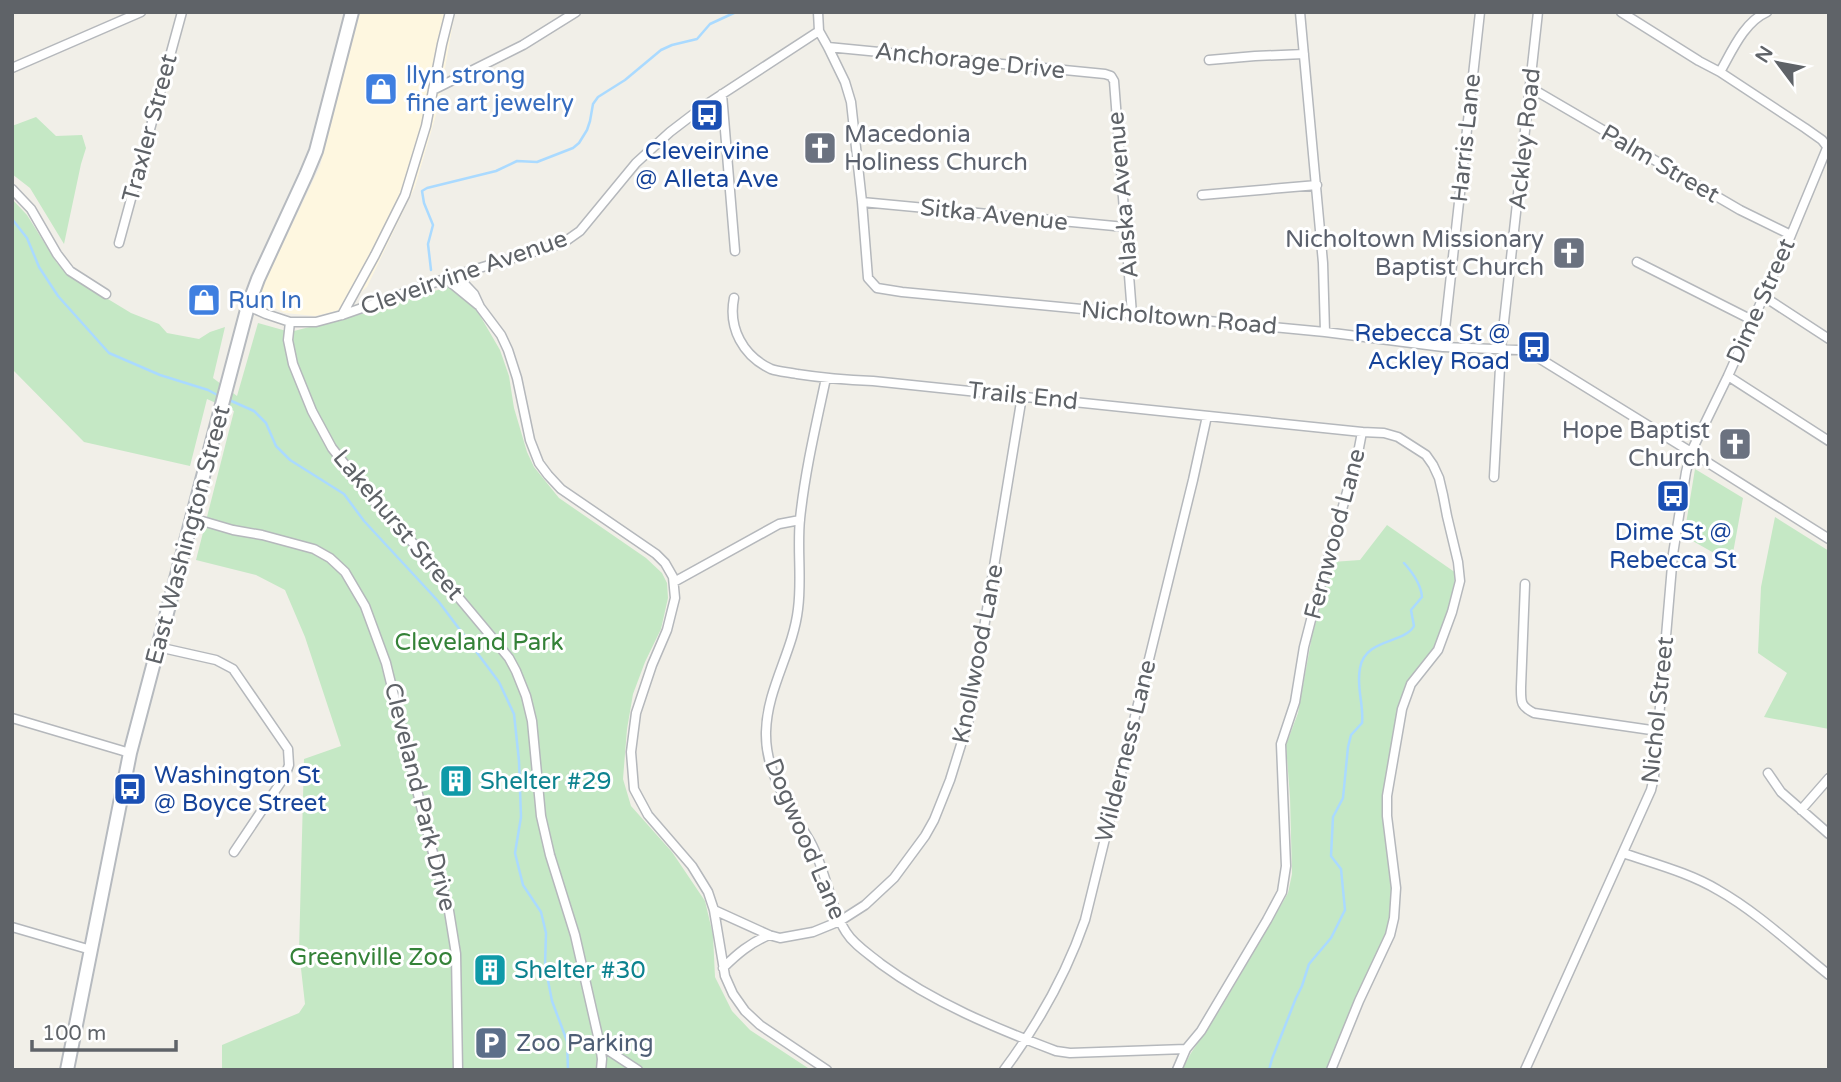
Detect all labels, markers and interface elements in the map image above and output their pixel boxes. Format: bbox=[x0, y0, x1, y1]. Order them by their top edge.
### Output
north arrow bbox=[1743, 28, 1813, 98]
street label: Anchorage Drive bbox=[873, 37, 1067, 85]
text: N bbox=[1751, 42, 1778, 67]
street label: Traxler Street bbox=[116, 51, 184, 205]
place label: llyn strong fine art jewelry bbox=[406, 61, 574, 118]
street label: Ackley Road bbox=[1503, 67, 1547, 211]
shop icon: llyn strong fine art jewelry bbox=[362, 70, 400, 108]
street label: Harris Lane bbox=[1445, 72, 1487, 204]
bus stop icon: Cleveirvine @ Alleta Ave bbox=[688, 96, 726, 134]
street label: Alaska Avenue bbox=[1101, 110, 1145, 280]
street label: Palm Street bbox=[1596, 118, 1724, 210]
place label: Macedonia Holiness Church bbox=[844, 120, 1028, 177]
church icon: Macedonia Holiness Church bbox=[801, 129, 839, 167]
place label: Cleveirvine @ Alleta Ave bbox=[635, 137, 779, 194]
street label: Sitka Avenue bbox=[919, 193, 1069, 237]
street label: Cleveirvine Avenue bbox=[357, 224, 571, 322]
place label: Nicholtown Missionary Baptist Church bbox=[1285, 225, 1544, 282]
church icon: Nicholtown Missionary Baptist Church bbox=[1550, 234, 1588, 272]
street label: Dime Street bbox=[1720, 234, 1802, 368]
shop icon: Run In bbox=[185, 281, 223, 319]
place label: Run In bbox=[228, 286, 302, 315]
street label: Nicholtown Road bbox=[1080, 295, 1278, 341]
place label: Rebecca St @ Ackley Road bbox=[1354, 319, 1510, 376]
bus stop icon: Rebecca St @ Ackley Road bbox=[1515, 328, 1553, 366]
street label: Trails End bbox=[967, 376, 1079, 416]
street label: East Washington Street bbox=[139, 402, 237, 668]
place label: Hope Baptist Church bbox=[1562, 416, 1710, 473]
church icon: Hope Baptist Church bbox=[1716, 425, 1754, 463]
street label: Lakehurst Street bbox=[327, 444, 469, 606]
street label: Fernwood Lane bbox=[1298, 445, 1372, 623]
bus stop icon: Dime St @ Rebecca St bbox=[1654, 477, 1692, 515]
place label: Dime St @ Rebecca St bbox=[1609, 518, 1737, 575]
street label: Knollwood Lane bbox=[946, 562, 1010, 746]
park label: Cleveland Park bbox=[395, 628, 563, 657]
street label: Nichol Street bbox=[1636, 635, 1680, 785]
street label: Wilderness Lane bbox=[1089, 657, 1163, 845]
street label: Cleveland Park Drive bbox=[378, 680, 462, 914]
street label: Dogwood Lane bbox=[758, 754, 852, 924]
place label: Washington St @ Boyce Street bbox=[154, 761, 327, 818]
building icon: Shelter #29 bbox=[437, 762, 475, 800]
place label: Shelter #29 bbox=[480, 767, 612, 796]
bus stop icon: Washington St @ Boyce Street bbox=[111, 770, 149, 808]
park label: Greenville Zoo bbox=[289, 943, 453, 972]
building icon: Shelter #30 bbox=[471, 951, 509, 989]
place label: Shelter #30 bbox=[514, 956, 646, 985]
scale bar bbox=[32, 1009, 175, 1052]
text: 100 m bbox=[42, 1021, 106, 1046]
parking icon: Zoo Parking bbox=[472, 1024, 510, 1062]
place label: Zoo Parking bbox=[516, 1029, 654, 1058]

